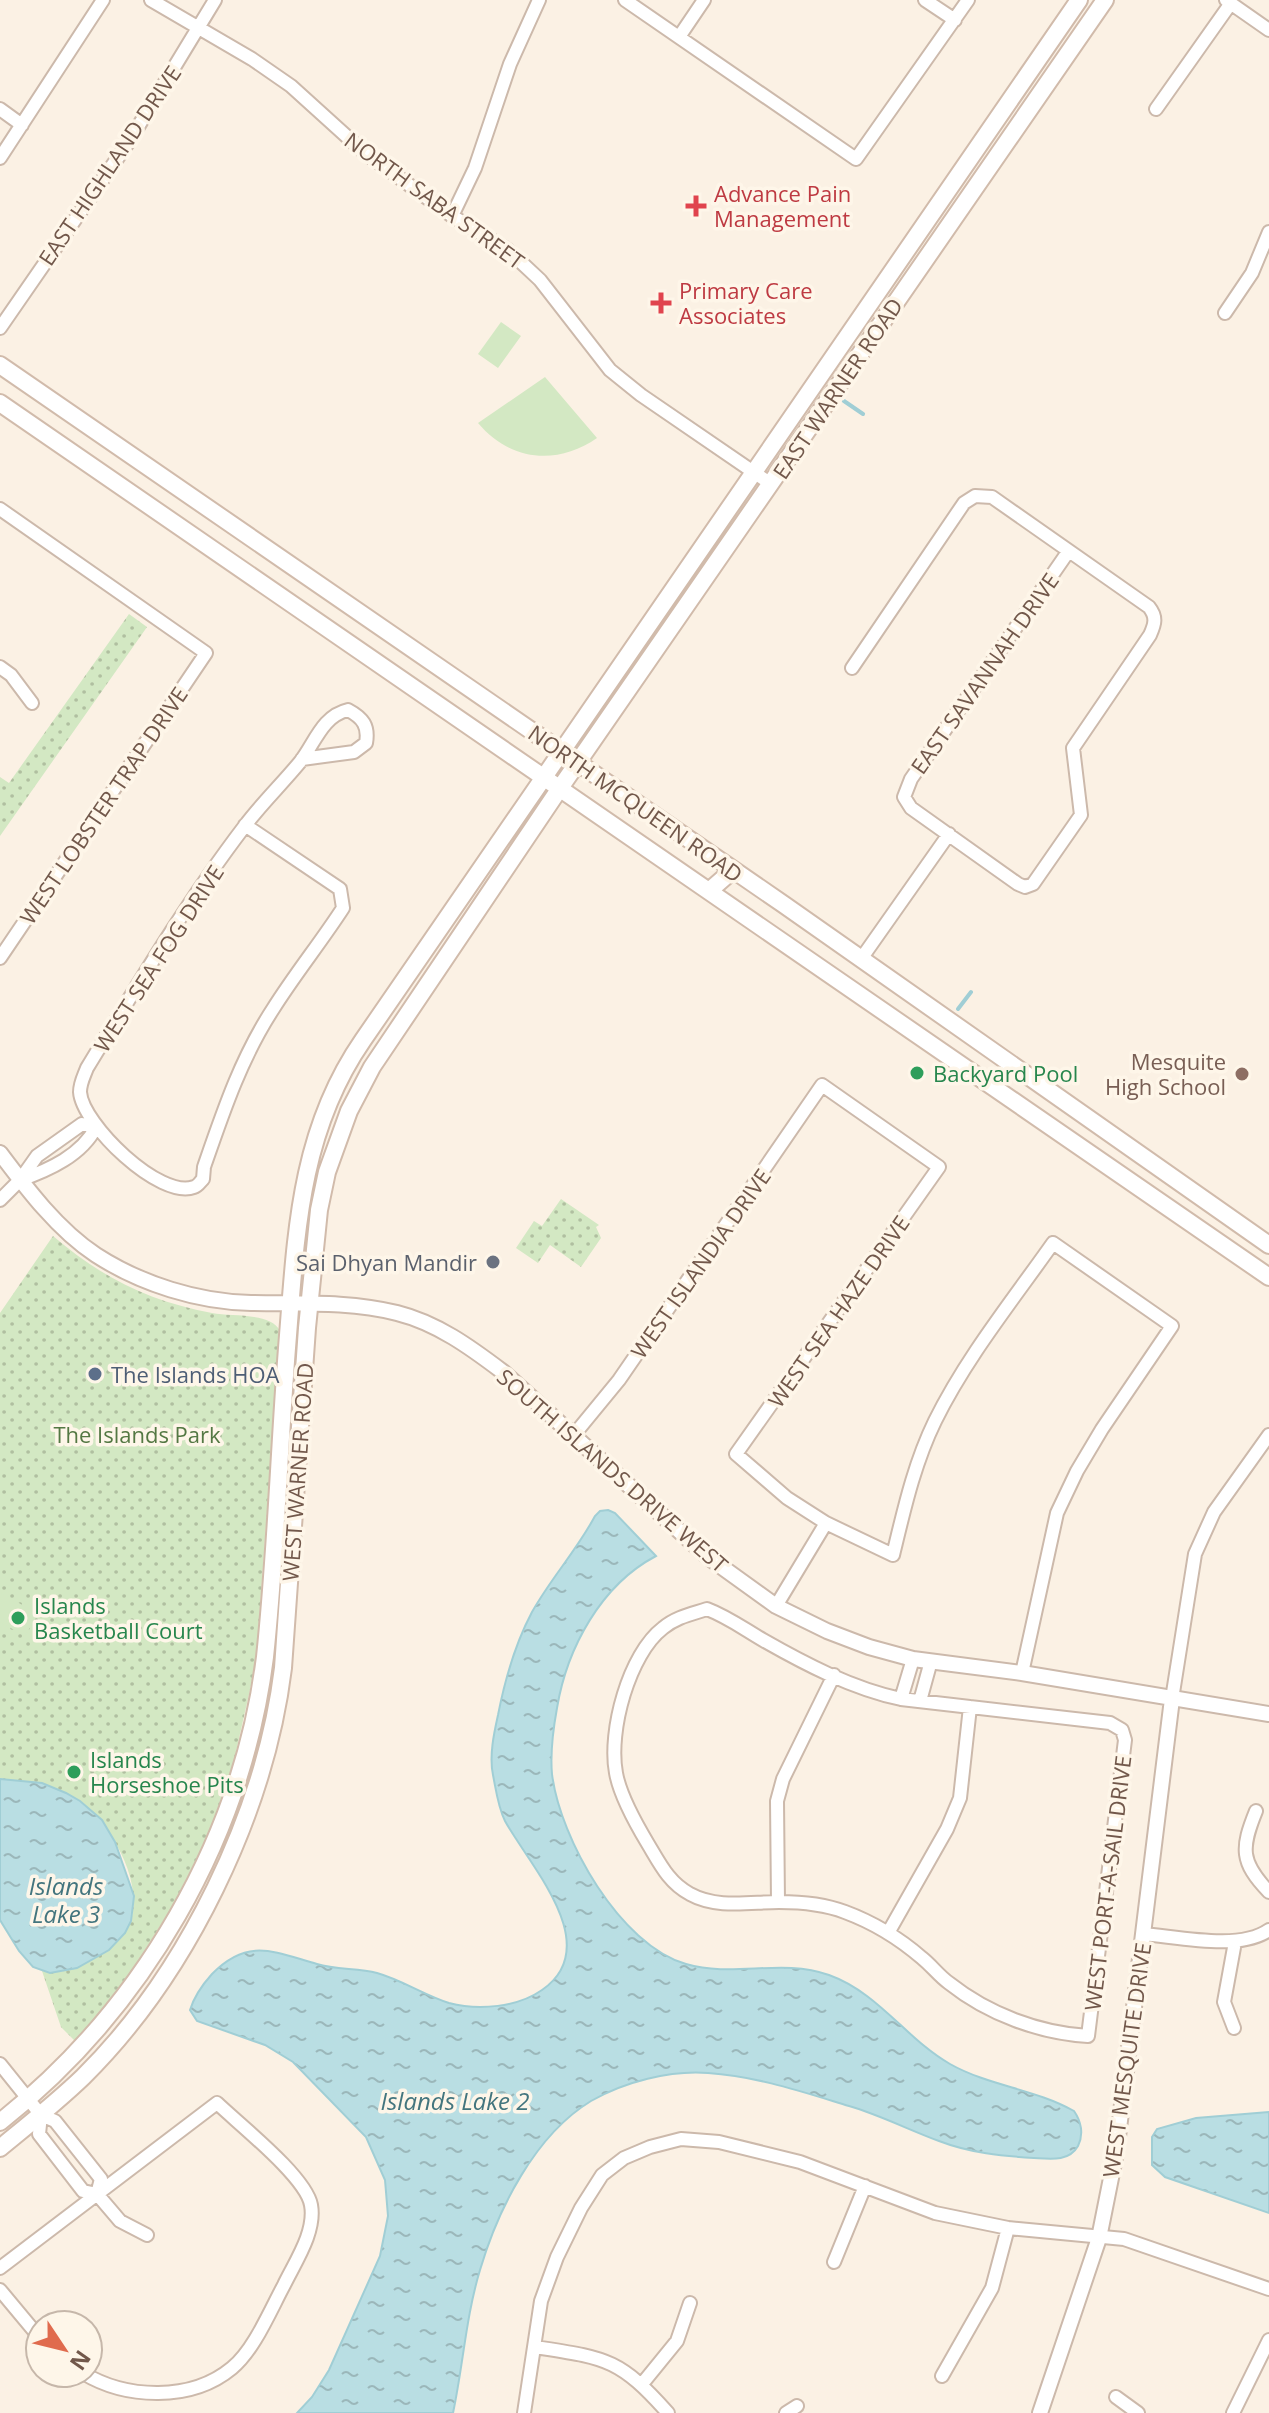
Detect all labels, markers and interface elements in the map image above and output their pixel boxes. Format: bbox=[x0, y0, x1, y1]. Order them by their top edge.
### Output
street label: EAST HIGHLAND DRIVE bbox=[31, 59, 187, 271]
street label: NORTH SABA STREET bbox=[339, 125, 531, 275]
place label: Advance Pain Management bbox=[714, 178, 851, 233]
marker: Advance Pain Management bbox=[685, 195, 707, 217]
place label: Primary Care Associates bbox=[679, 275, 813, 330]
marker: Primary Care Associates bbox=[650, 292, 672, 314]
street label: EAST WARNER ROAD bbox=[765, 292, 909, 484]
street label: EAST SAVANNAH DRIVE bbox=[903, 566, 1065, 780]
street label: WEST LOBSTER TRAP DRIVE bbox=[12, 680, 194, 930]
street label: NORTH MCQUEEN ROAD bbox=[523, 717, 749, 889]
street label: WEST SEA FOG DRIVE bbox=[86, 859, 230, 1057]
place label: Mesquite High School bbox=[1105, 1046, 1226, 1101]
place label: Backyard Pool bbox=[933, 1058, 1078, 1088]
marker: Backyard Pool bbox=[908, 1064, 926, 1082]
marker: Mesquite High School bbox=[1233, 1065, 1251, 1083]
street label: WEST ISLANDIA DRIVE bbox=[623, 1162, 777, 1364]
street label: WEST SEA HAZE DRIVE bbox=[760, 1209, 916, 1413]
place label: Sai Dhyan Mandir bbox=[296, 1247, 477, 1277]
marker: Sai Dhyan Mandir bbox=[484, 1253, 502, 1271]
place label: The Islands HOA bbox=[111, 1359, 280, 1389]
street label: SOUTH ISLANDS DRIVE WEST bbox=[491, 1361, 735, 1579]
street label: WEST WARNER ROAD bbox=[274, 1362, 320, 1582]
marker: The Islands HOA bbox=[86, 1365, 104, 1383]
park label: The Islands Park bbox=[53, 1419, 221, 1449]
place label: Islands Basketball Court bbox=[34, 1590, 203, 1645]
marker: Islands Basketball Court bbox=[9, 1609, 27, 1627]
place label: Islands Horseshoe Pits bbox=[90, 1744, 244, 1799]
street label: WEST PORT-A-SAIL DRIVE bbox=[1076, 1754, 1138, 2012]
marker: Islands Horseshoe Pits bbox=[65, 1763, 83, 1781]
water label: Islands Lake 3 bbox=[29, 1869, 103, 1930]
street label: WEST MESQUITE DRIVE bbox=[1095, 1941, 1157, 2179]
water label: Islands Lake 2 bbox=[381, 2084, 529, 2117]
north arrow bbox=[24, 2309, 104, 2389]
text: N bbox=[64, 2345, 99, 2377]

